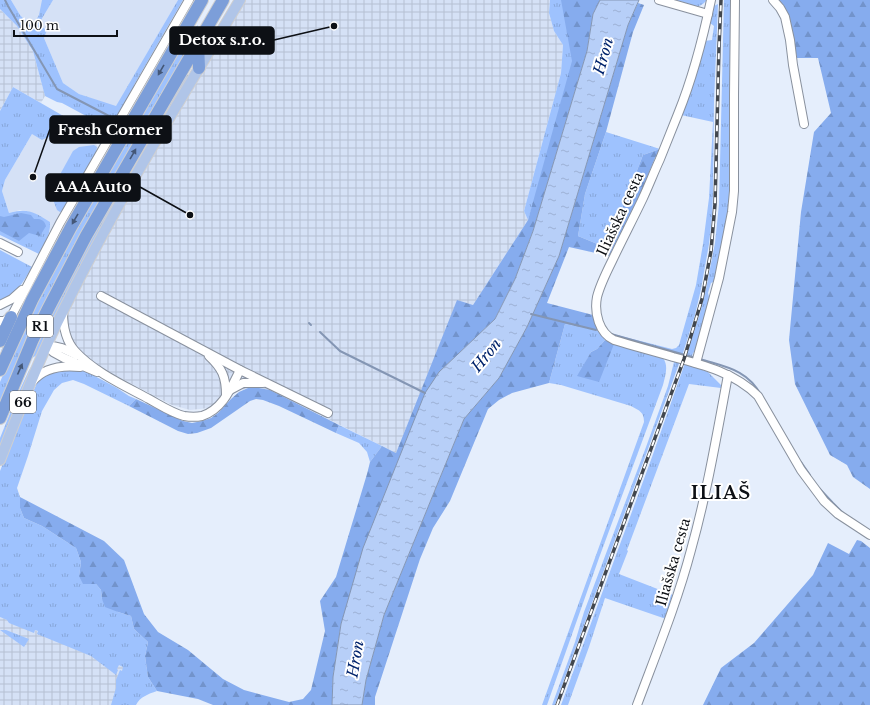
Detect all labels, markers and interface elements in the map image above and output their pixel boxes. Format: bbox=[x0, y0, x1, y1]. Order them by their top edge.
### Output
scale bar bbox=[14, 12, 117, 38]
text: 100 m bbox=[20, 18, 59, 33]
callout: Detox s.r.o. bbox=[170, 27, 274, 54]
text: Detox s.r.o. bbox=[178, 30, 266, 49]
water label: Hron bbox=[588, 35, 617, 78]
one-way arrow bbox=[158, 64, 165, 76]
callout: Fresh Corner bbox=[50, 116, 171, 143]
text: Fresh Corner bbox=[57, 120, 163, 139]
one-way arrow bbox=[130, 148, 137, 160]
street label: Iliašska cesta bbox=[593, 169, 647, 259]
callout: AAA Auto bbox=[46, 174, 140, 201]
text: AAA Auto bbox=[53, 177, 132, 196]
one-way arrow bbox=[72, 213, 79, 225]
road number: R1 bbox=[27, 315, 53, 337]
water label: Hron bbox=[466, 335, 505, 376]
one-way arrow bbox=[17, 363, 24, 375]
road number: 66 bbox=[10, 391, 36, 413]
district label: ILIAŠ bbox=[691, 481, 751, 504]
street label: Iliašska cesta bbox=[652, 516, 694, 608]
water label: Hron bbox=[342, 639, 368, 680]

